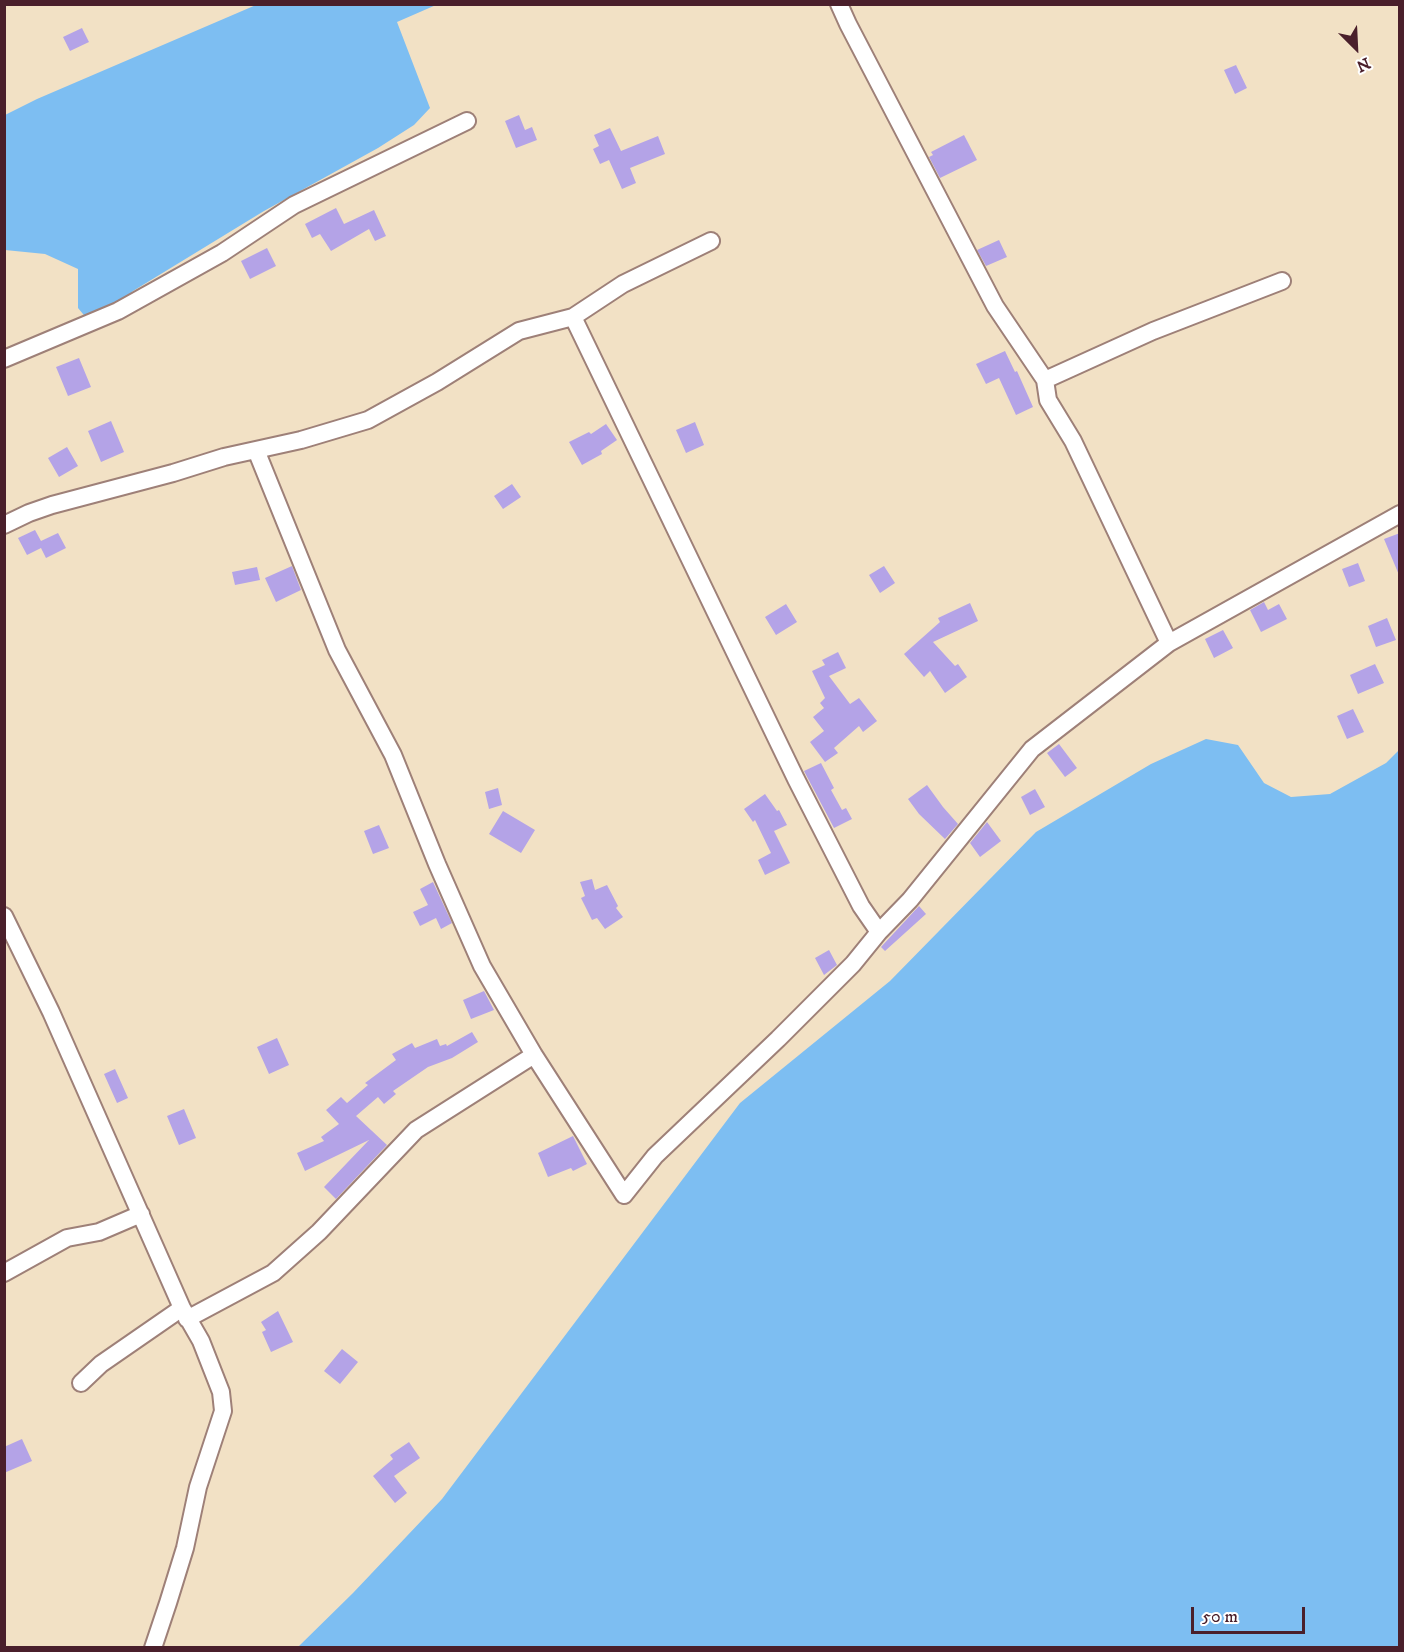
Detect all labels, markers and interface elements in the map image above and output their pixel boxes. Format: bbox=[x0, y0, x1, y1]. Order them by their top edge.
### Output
north arrow bbox=[1326, 18, 1386, 78]
text: N bbox=[1353, 53, 1373, 76]
scale bar bbox=[1194, 1595, 1308, 1633]
text: 50 m bbox=[1202, 1606, 1238, 1628]

